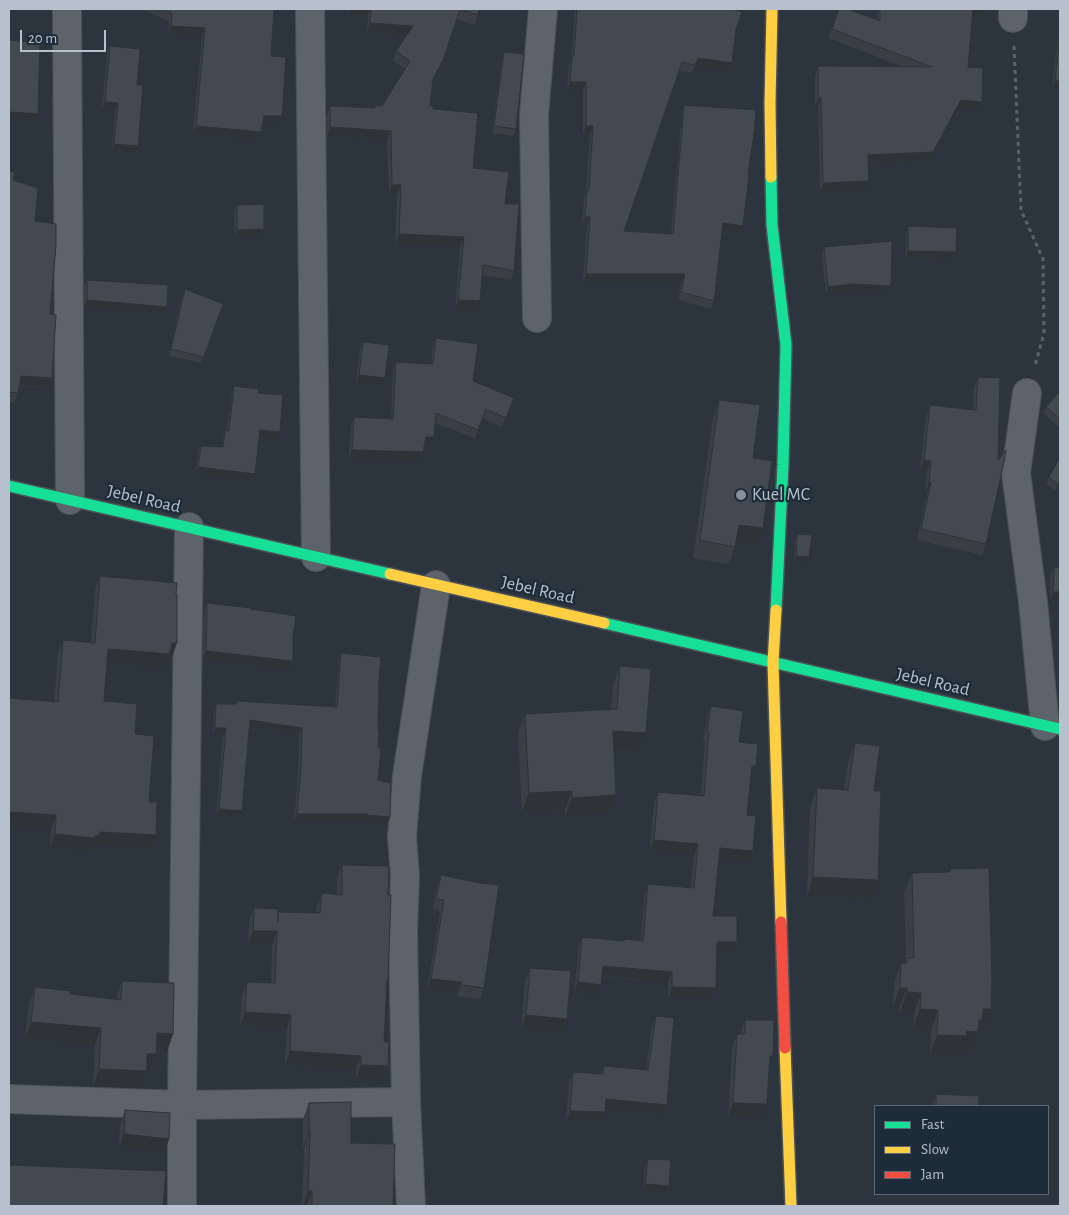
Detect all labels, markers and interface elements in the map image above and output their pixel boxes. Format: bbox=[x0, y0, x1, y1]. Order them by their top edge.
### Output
scale bar bbox=[22, 20, 109, 52]
text: 20 m bbox=[28, 31, 57, 46]
street label: Jebel Road bbox=[105, 480, 183, 518]
place label: Kuel MC bbox=[752, 484, 810, 506]
marker: Kuel MC bbox=[734, 488, 748, 502]
street label: Jebel Road bbox=[499, 571, 577, 609]
street label: Jebel Road bbox=[894, 663, 972, 701]
legend bbox=[874, 1105, 1049, 1195]
text: Fast bbox=[921, 1117, 944, 1132]
text: Slow bbox=[921, 1142, 949, 1157]
text: Jam bbox=[921, 1167, 944, 1182]

